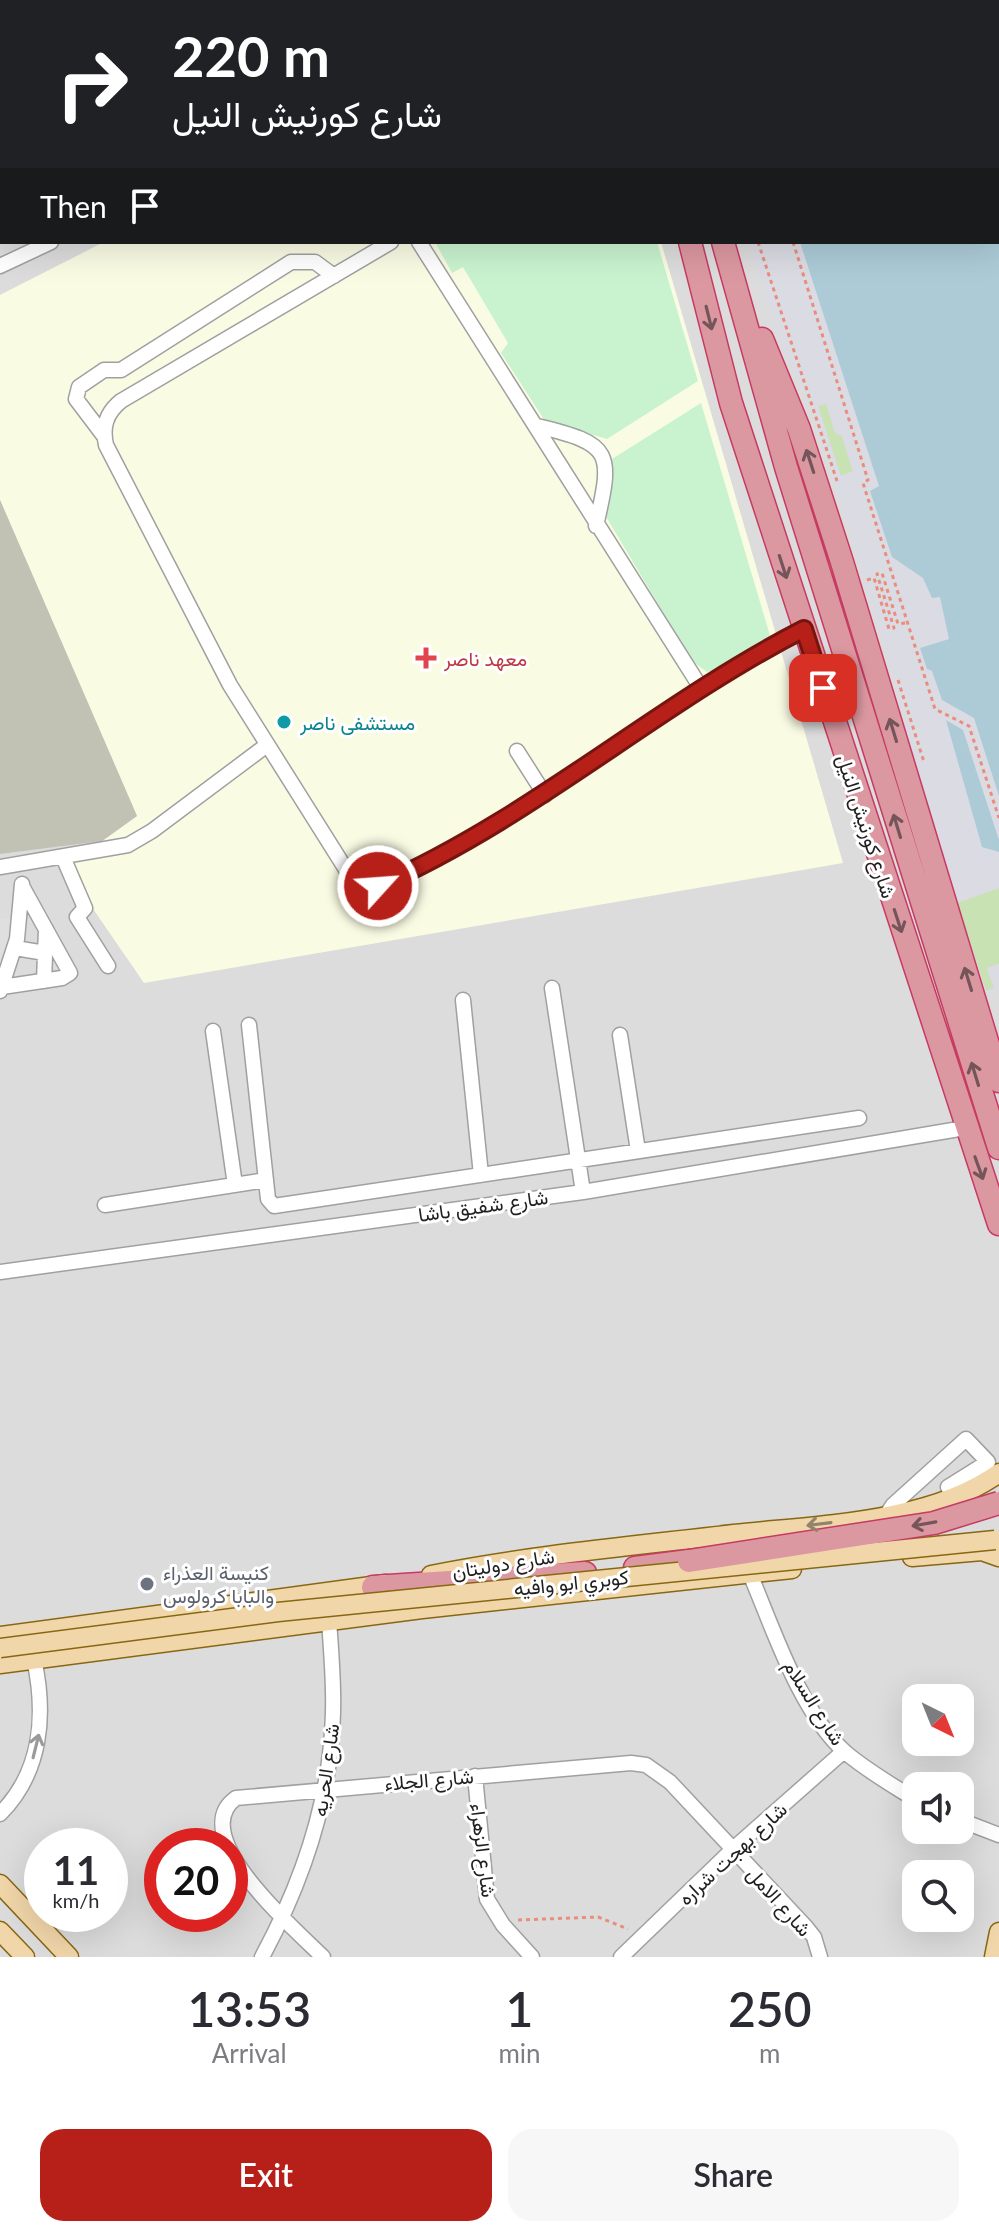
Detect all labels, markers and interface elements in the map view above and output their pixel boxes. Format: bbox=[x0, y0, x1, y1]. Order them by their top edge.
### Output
text: 220 m bbox=[172, 22, 330, 89]
icon: right bbox=[40, 32, 144, 136]
text: شارع كورنيش النيل bbox=[172, 91, 442, 135]
icon: arrive bbox=[123, 184, 167, 228]
text: Then bbox=[40, 188, 107, 224]
one-way arrow bbox=[702, 304, 717, 330]
one-way arrow bbox=[801, 448, 816, 473]
one-way arrow bbox=[777, 554, 792, 579]
place label: معهد ناصر bbox=[443, 646, 527, 672]
marker: معهد ناصر bbox=[415, 647, 437, 669]
pin bbox=[789, 654, 857, 722]
icon: arrive bbox=[801, 666, 845, 710]
place label: مستشفى ناصر bbox=[299, 710, 415, 736]
marker: مستشفى ناصر bbox=[275, 713, 293, 731]
one-way arrow bbox=[885, 718, 900, 744]
street label: شارع كورنيش النيل bbox=[830, 751, 902, 902]
one-way arrow bbox=[889, 814, 904, 839]
position arrow bbox=[336, 844, 420, 928]
one-way arrow bbox=[891, 908, 906, 933]
one-way arrow bbox=[960, 967, 975, 993]
one-way arrow bbox=[967, 1062, 982, 1087]
one-way arrow bbox=[973, 1155, 987, 1179]
street label: شارع شفيق باشا bbox=[416, 1184, 550, 1229]
one-way arrow bbox=[806, 1517, 833, 1532]
one-way arrow bbox=[912, 1518, 937, 1533]
street label: شارع دوليتان bbox=[450, 1543, 556, 1586]
place label: كنيسة العذراء والبابا كرولوس bbox=[163, 1560, 274, 1609]
street label: كوبري ابو وافيه bbox=[512, 1564, 630, 1606]
marker: كنيسة العذراء والبابا كرولوس bbox=[138, 1575, 156, 1593]
street label: شارع السلام bbox=[777, 1655, 851, 1751]
north arrow bbox=[902, 1684, 974, 1756]
map controls bbox=[902, 1684, 974, 1932]
street label: شارع الحريه bbox=[307, 1722, 346, 1818]
one-way arrow bbox=[29, 1733, 44, 1759]
street label: شارع الجلاء bbox=[383, 1763, 475, 1798]
button: sound bbox=[902, 1772, 974, 1844]
street label: شارع بهجت شراره bbox=[673, 1797, 793, 1912]
street label: شارع الزهراء bbox=[463, 1801, 502, 1899]
speed limit sign: 20 bbox=[144, 1828, 248, 1932]
text: 11 bbox=[53, 1846, 99, 1894]
button: search bbox=[902, 1860, 974, 1932]
street label: شارع الامل bbox=[740, 1861, 817, 1943]
text: km/h bbox=[53, 1888, 99, 1912]
text: 13:53 bbox=[187, 1980, 311, 2037]
text: 1 bbox=[506, 1980, 533, 2037]
text: 250 bbox=[728, 1980, 812, 2037]
text: Arrival bbox=[212, 2037, 287, 2069]
text: min bbox=[498, 2037, 541, 2069]
text: m bbox=[759, 2037, 780, 2069]
button: Exit bbox=[40, 2129, 492, 2221]
button: Share bbox=[508, 2129, 959, 2221]

